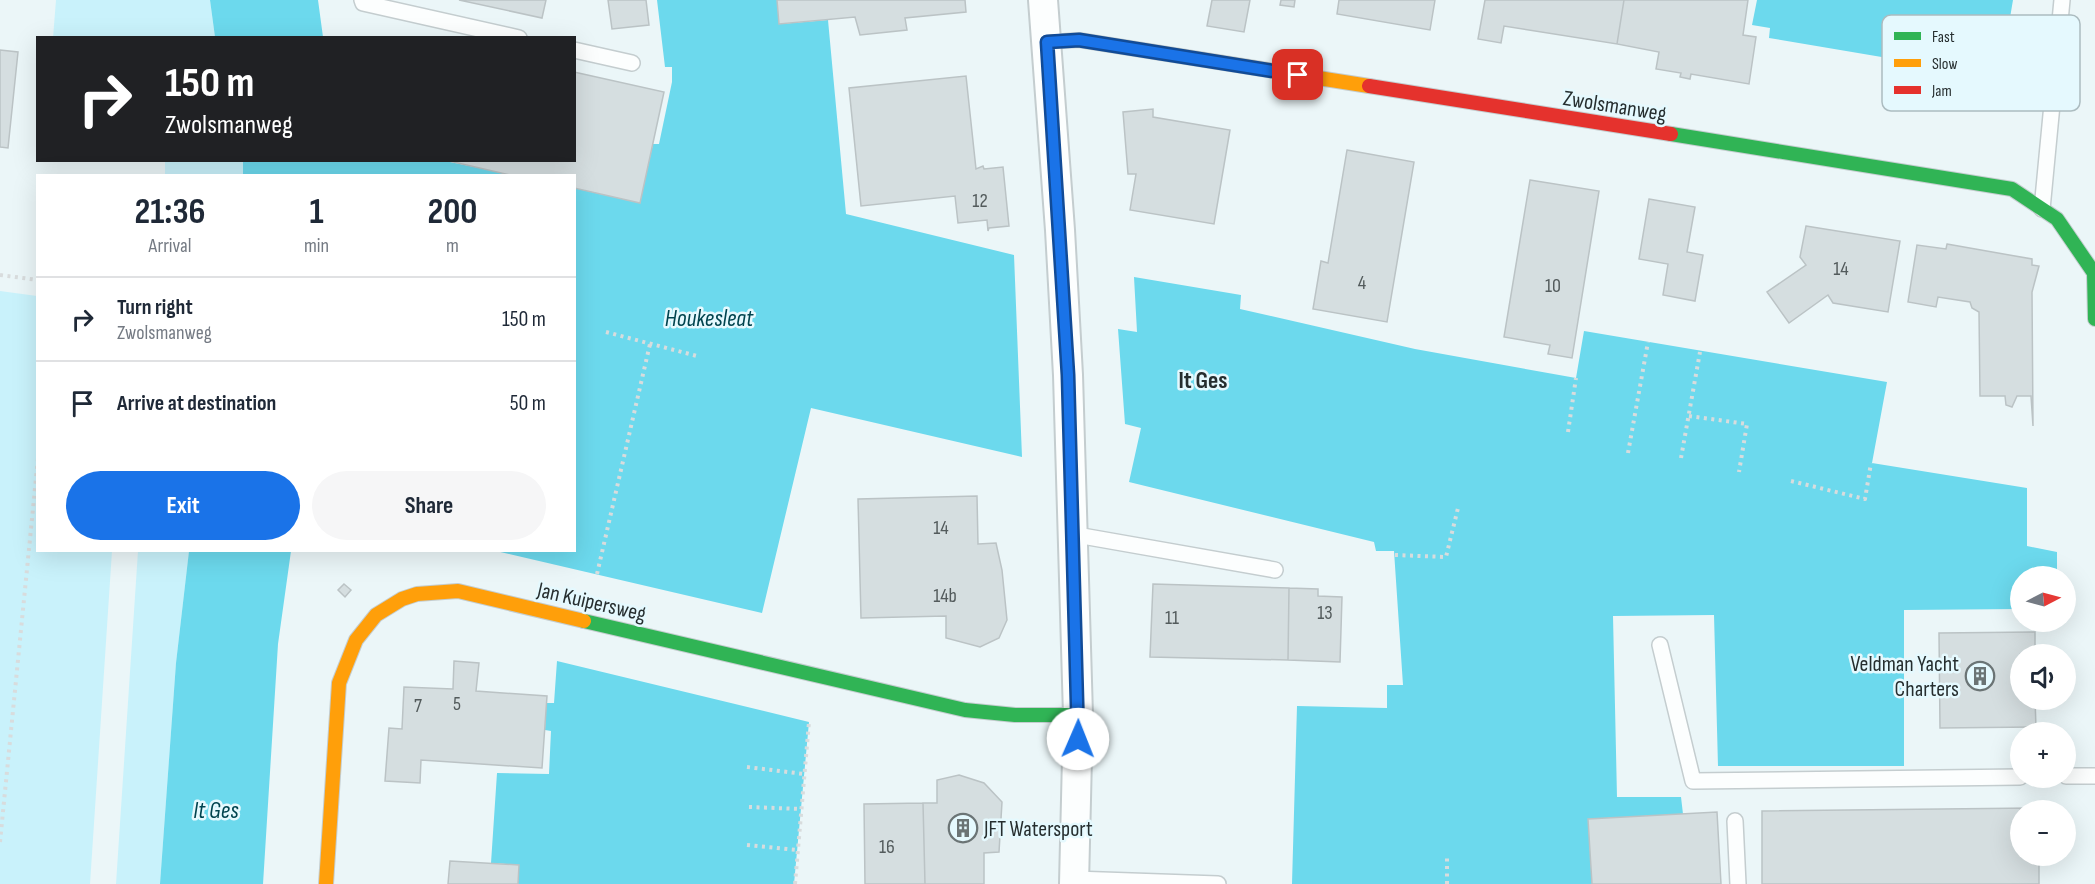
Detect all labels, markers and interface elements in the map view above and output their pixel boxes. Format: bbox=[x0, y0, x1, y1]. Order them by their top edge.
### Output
legend bbox=[1882, 15, 2080, 111]
text: Fast bbox=[1932, 28, 1955, 47]
pin bbox=[1272, 49, 1323, 100]
text: Slow bbox=[1932, 55, 1957, 74]
text: 150 m bbox=[165, 58, 254, 109]
icon: arrive bbox=[1281, 58, 1314, 91]
icon: right bbox=[66, 60, 144, 138]
text: Jam bbox=[1931, 82, 1952, 101]
street label: Zwolsmanweg bbox=[1561, 85, 1669, 128]
text: Zwolsmanweg bbox=[165, 109, 293, 141]
house number: 12 bbox=[972, 189, 988, 213]
text: 21:36 bbox=[134, 191, 205, 234]
text: 1 bbox=[309, 191, 324, 234]
text: 200 bbox=[427, 191, 478, 234]
text: Arrival bbox=[148, 234, 191, 258]
text: min bbox=[304, 234, 329, 258]
text: m bbox=[446, 234, 459, 258]
house number: 14 bbox=[1833, 257, 1849, 281]
house number: 4 bbox=[1358, 271, 1366, 295]
house number: 10 bbox=[1545, 274, 1561, 298]
text: Turn right bbox=[117, 294, 193, 321]
icon: right bbox=[66, 303, 99, 336]
water label: Houkesleat bbox=[665, 304, 754, 333]
text: 150 m bbox=[502, 306, 546, 333]
text: Zwolsmanweg bbox=[117, 321, 212, 345]
district label: It Ges bbox=[1178, 366, 1228, 395]
icon: arrive bbox=[66, 387, 99, 420]
text: Arrive at destination bbox=[117, 390, 276, 417]
text: 50 m bbox=[510, 390, 546, 417]
button: Exit bbox=[66, 471, 300, 540]
button: Share bbox=[312, 471, 546, 540]
house number: 14 bbox=[933, 516, 949, 540]
north arrow bbox=[2010, 566, 2076, 632]
map controls bbox=[2010, 566, 2076, 866]
street label: Jan Kuipersweg bbox=[534, 577, 649, 628]
house number: 14b bbox=[933, 584, 957, 608]
house number: 13 bbox=[1317, 601, 1333, 625]
house number: 11 bbox=[1165, 606, 1179, 630]
button: sound bbox=[2010, 644, 2076, 710]
place label: Veldman Yacht Charters bbox=[1850, 651, 1959, 703]
building icon: Veldman Yacht Charters bbox=[1964, 660, 1996, 692]
house number: 5 bbox=[453, 692, 461, 716]
house number: 7 bbox=[414, 694, 422, 718]
position arrow bbox=[1046, 707, 1110, 771]
button: + bbox=[2010, 722, 2076, 788]
water label: It Ges bbox=[193, 796, 239, 825]
button: − bbox=[2010, 800, 2076, 866]
building icon: JFT Watersport bbox=[947, 812, 979, 844]
place label: JFT Watersport bbox=[983, 816, 1093, 843]
house number: 16 bbox=[879, 835, 895, 859]

